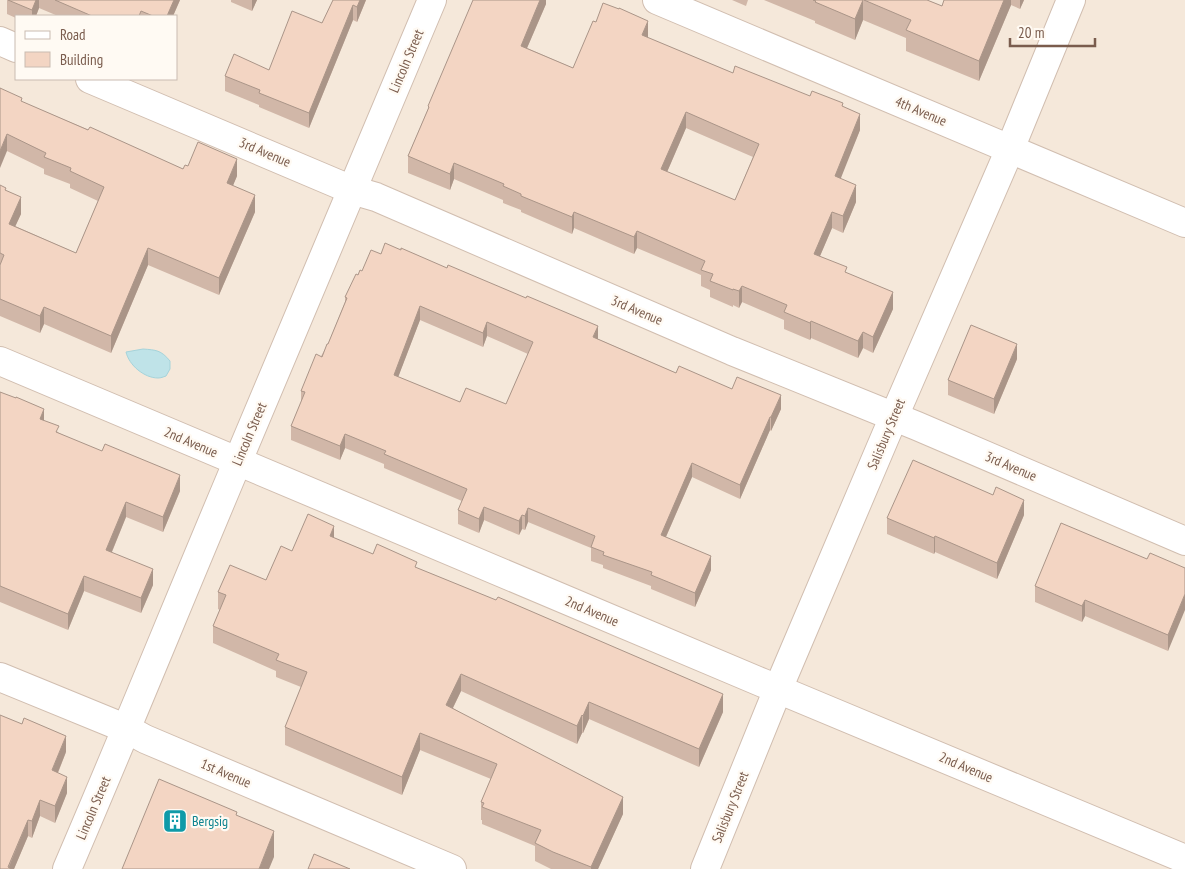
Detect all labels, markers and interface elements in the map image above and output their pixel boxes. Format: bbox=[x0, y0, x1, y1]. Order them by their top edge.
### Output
legend bbox=[15, 15, 178, 80]
scale bar bbox=[1010, 15, 1095, 47]
text: 20 m bbox=[1018, 23, 1044, 42]
text: Road bbox=[60, 25, 86, 44]
street label: Lincoln Street bbox=[385, 26, 427, 95]
text: Building bbox=[60, 50, 103, 69]
street label: 4th Avenue bbox=[892, 92, 950, 130]
street label: 3rd Avenue bbox=[237, 133, 294, 171]
street label: 3rd Avenue bbox=[609, 291, 666, 329]
street label: Salisbury Street bbox=[863, 396, 909, 472]
street label: Lincoln Street bbox=[228, 399, 270, 468]
street label: 2nd Avenue bbox=[161, 423, 221, 461]
street label: 3rd Avenue bbox=[983, 447, 1040, 485]
street label: 2nd Avenue bbox=[562, 592, 622, 630]
street label: 2nd Avenue bbox=[936, 748, 996, 786]
street label: 1st Avenue bbox=[198, 754, 254, 792]
street label: Salisbury Street bbox=[708, 769, 753, 845]
street label: Lincoln Street bbox=[72, 773, 114, 842]
building icon: Bergsig bbox=[162, 808, 188, 834]
place label: Bergsig bbox=[192, 812, 228, 830]

